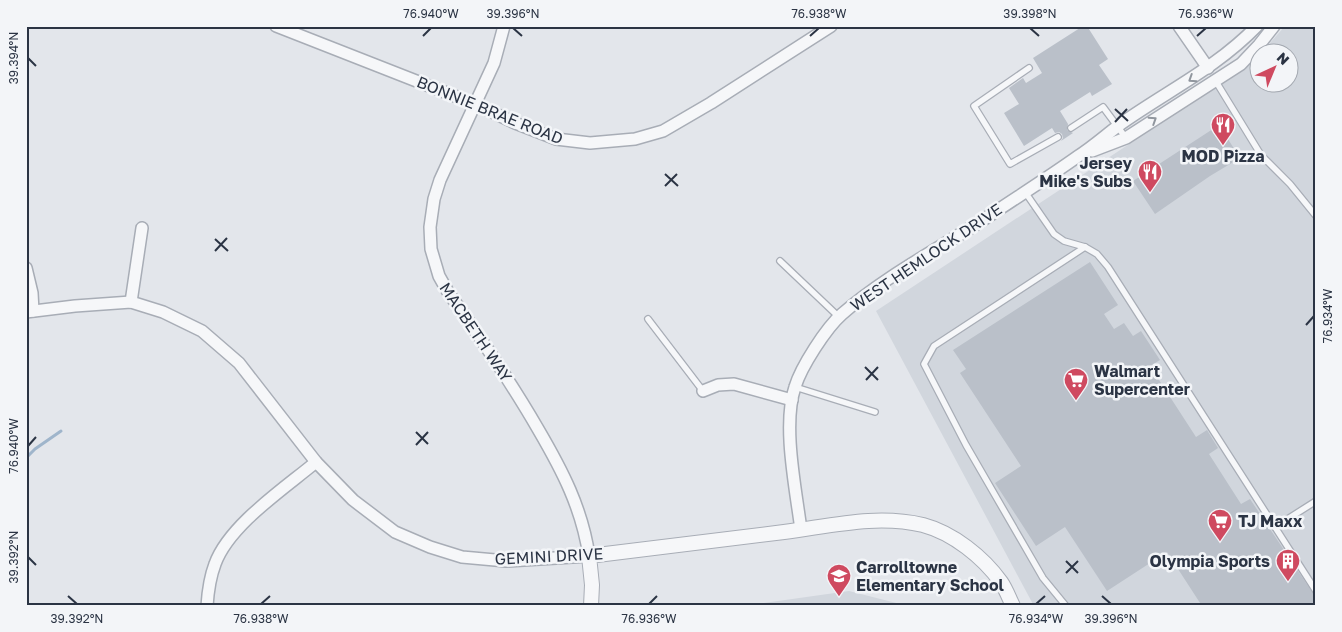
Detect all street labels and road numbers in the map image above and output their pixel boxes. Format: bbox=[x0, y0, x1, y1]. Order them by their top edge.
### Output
street label: BONNIE BRAE ROAD bbox=[414, 72, 566, 148]
street label: WEST HEMLOCK DRIVE bbox=[846, 199, 1006, 315]
street label: MACBETH WAY bbox=[435, 279, 517, 386]
street label: GEMINI DRIVE bbox=[494, 543, 604, 569]

